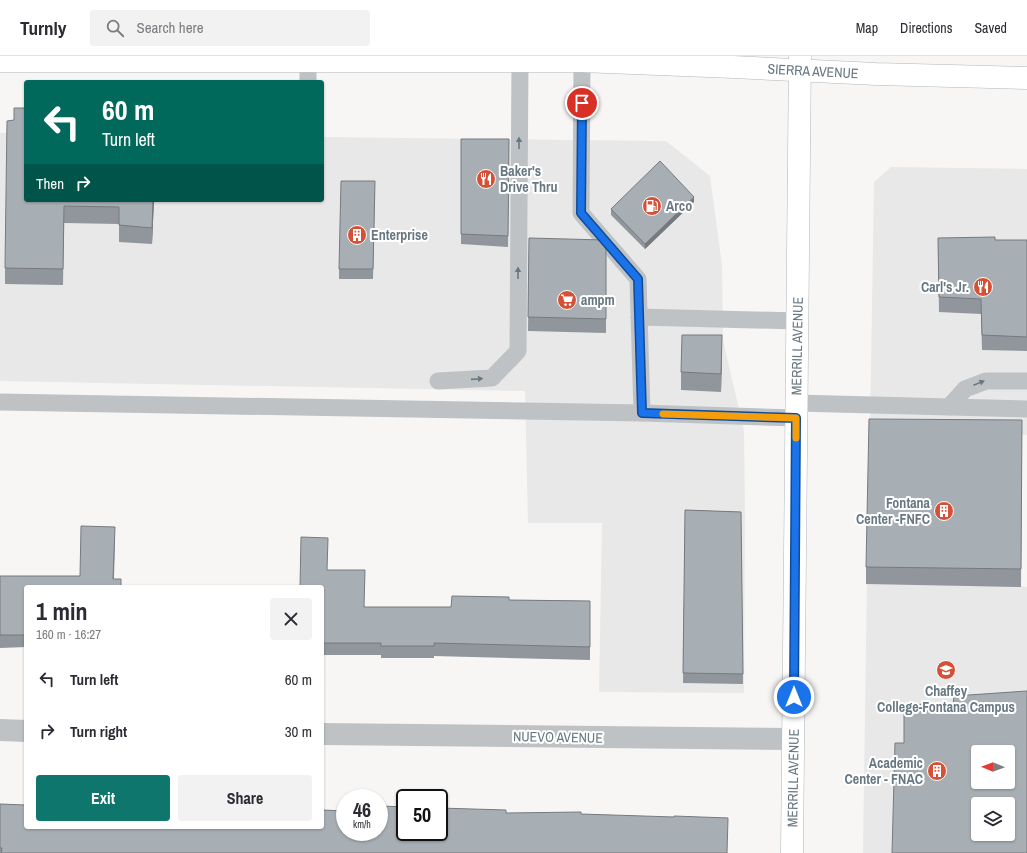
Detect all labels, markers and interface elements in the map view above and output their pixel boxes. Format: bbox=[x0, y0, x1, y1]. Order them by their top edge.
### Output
search box bbox=[90, 10, 370, 46]
text: Turnly bbox=[20, 15, 66, 41]
icon: search bbox=[104, 17, 126, 39]
text: Search here bbox=[136, 17, 204, 38]
text: Map bbox=[856, 19, 878, 37]
text: Directions bbox=[900, 19, 952, 37]
text: Saved bbox=[974, 19, 1007, 37]
street label: SIERRA AVENUE bbox=[767, 60, 859, 82]
pin bbox=[565, 86, 599, 120]
text: 60 m bbox=[102, 91, 154, 129]
icon: arrive bbox=[571, 92, 593, 114]
icon: left bbox=[36, 96, 88, 148]
text: Turn left bbox=[102, 127, 155, 152]
one-way arrow bbox=[516, 136, 522, 149]
place label: Baker's Drive Thru bbox=[500, 162, 557, 196]
restaurant icon: Baker's Drive Thru bbox=[475, 168, 497, 190]
icon: right bbox=[72, 172, 94, 194]
text: Then bbox=[36, 173, 64, 194]
fuel station icon: Arco bbox=[641, 195, 663, 217]
place label: Arco bbox=[666, 197, 692, 215]
building icon: Enterprise bbox=[346, 224, 368, 246]
place label: Enterprise bbox=[371, 226, 428, 244]
one-way arrow bbox=[515, 266, 521, 279]
restaurant icon: Carl's Jr. bbox=[972, 276, 994, 298]
place label: Carl's Jr. bbox=[921, 278, 969, 296]
supermarket icon: ampm bbox=[556, 289, 578, 311]
place label: ampm bbox=[581, 291, 615, 309]
street label: MERRILL AVENUE bbox=[787, 297, 807, 395]
one-way arrow bbox=[471, 375, 483, 382]
one-way arrow bbox=[974, 380, 986, 386]
place label: Fontana Center -FNFC bbox=[856, 494, 931, 528]
building icon: Fontana Center -FNFC bbox=[933, 500, 955, 522]
text: 1 min bbox=[36, 595, 87, 627]
button: close bbox=[270, 598, 312, 640]
text: 160 m · 16:27 bbox=[36, 626, 101, 643]
school or university icon: Chaffey College-Fontana Campus bbox=[935, 659, 957, 681]
icon: left bbox=[36, 668, 58, 690]
text: Turn left bbox=[70, 669, 118, 690]
text: 60 m bbox=[285, 669, 312, 690]
position arrow bbox=[773, 676, 815, 718]
place label: Chaffey College-Fontana Campus bbox=[877, 682, 1015, 716]
icon: right bbox=[36, 720, 58, 742]
text: Turn right bbox=[70, 721, 127, 742]
text: 30 m bbox=[285, 721, 312, 742]
street label: NUEVO AVENUE bbox=[513, 727, 603, 747]
street label: MERRILL AVENUE bbox=[783, 729, 803, 827]
north arrow bbox=[971, 745, 1015, 789]
map controls bbox=[971, 745, 1015, 841]
place label: Academic Center - FNAC bbox=[845, 754, 923, 788]
building icon: Academic Center - FNAC bbox=[926, 760, 948, 782]
button: Exit bbox=[36, 775, 170, 821]
button: Share bbox=[178, 775, 312, 821]
speed limit sign: 50 bbox=[396, 789, 448, 841]
text: 46 bbox=[353, 796, 371, 823]
button: layers bbox=[971, 797, 1015, 841]
text: km/h bbox=[353, 818, 371, 831]

